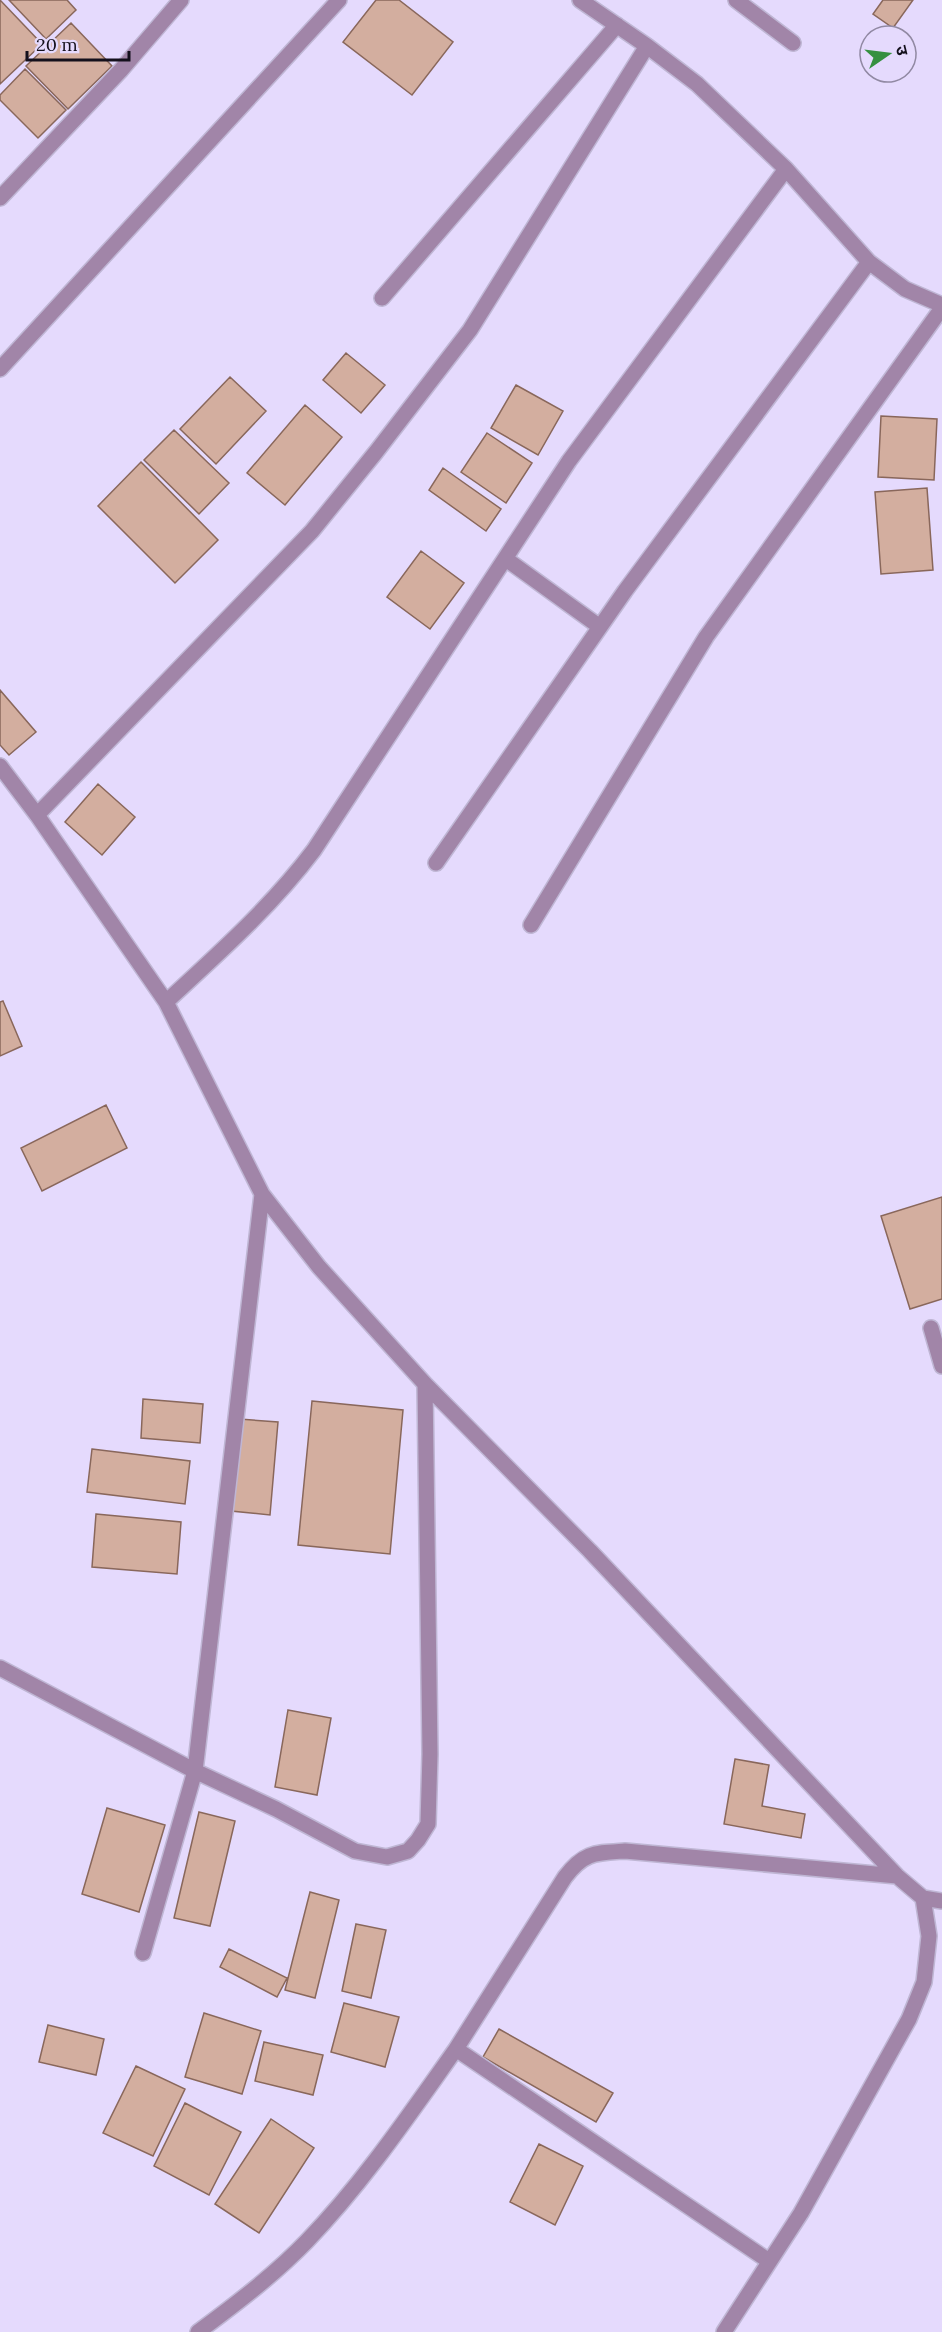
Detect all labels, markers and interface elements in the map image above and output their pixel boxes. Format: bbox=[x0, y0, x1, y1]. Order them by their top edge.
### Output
scale bar bbox=[27, 24, 129, 62]
north arrow bbox=[858, 24, 918, 84]
text: 20 m bbox=[36, 33, 78, 56]
text: उ bbox=[892, 43, 914, 58]

